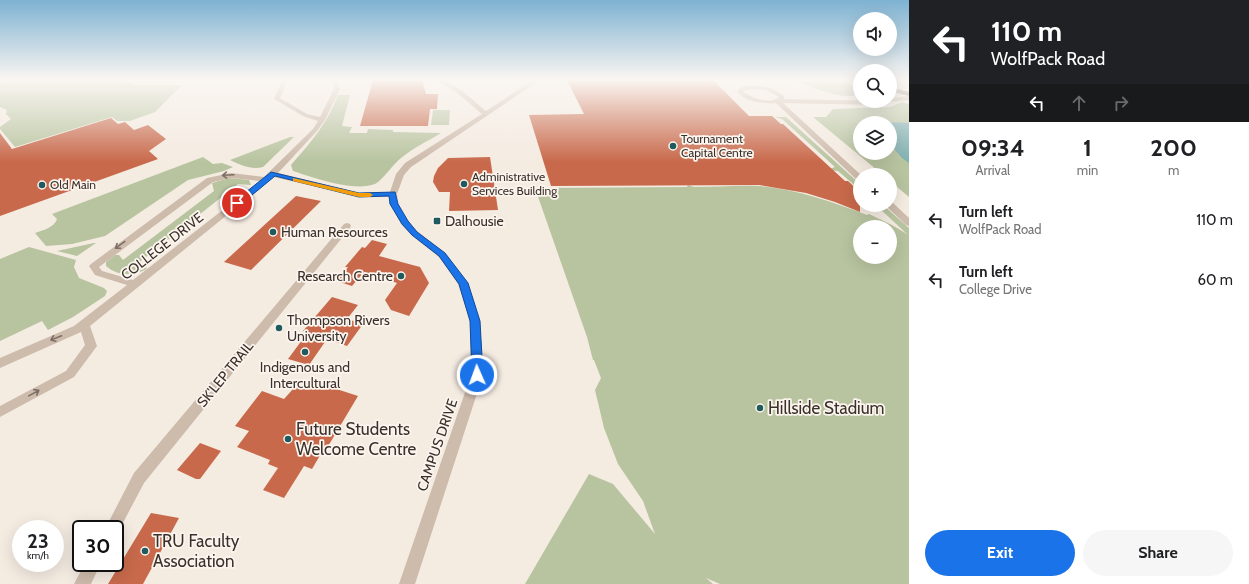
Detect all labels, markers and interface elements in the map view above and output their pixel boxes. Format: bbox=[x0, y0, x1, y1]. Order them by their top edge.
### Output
map controls bbox=[853, 12, 897, 264]
button: sound bbox=[853, 12, 897, 56]
text: 110 m bbox=[991, 14, 1062, 48]
icon: left bbox=[925, 16, 977, 68]
text: WolfPack Road bbox=[991, 48, 1105, 70]
button: search bbox=[853, 64, 897, 108]
icon: left bbox=[1026, 92, 1048, 114]
icon: ahead bbox=[1068, 92, 1090, 114]
icon: right bbox=[1110, 92, 1132, 114]
button: layers bbox=[853, 116, 897, 160]
place label: Tournament Capital Centre bbox=[681, 131, 753, 160]
text: 09:34 bbox=[961, 133, 1025, 162]
text: 1 bbox=[1083, 133, 1092, 162]
text: 200 bbox=[1150, 133, 1197, 162]
marker: Tournament Capital Centre bbox=[668, 141, 678, 151]
text: Arrival bbox=[976, 162, 1010, 178]
text: min bbox=[1077, 162, 1098, 178]
text: m bbox=[1168, 162, 1179, 178]
button: + bbox=[853, 168, 897, 212]
place label: Administrative Services Building bbox=[472, 169, 558, 198]
one-way arrow bbox=[222, 172, 235, 179]
place label: Old Main bbox=[50, 177, 96, 192]
marker: Administrative Services Building bbox=[459, 179, 469, 189]
marker: Old Main bbox=[37, 180, 47, 190]
pin bbox=[220, 186, 254, 220]
icon: arrive bbox=[226, 192, 248, 214]
text: Turn left bbox=[959, 203, 1013, 221]
street label: COLLEGE DRIVE bbox=[117, 208, 207, 284]
icon: left bbox=[925, 209, 947, 231]
text: 110 m bbox=[1196, 211, 1233, 229]
place label: Dalhousie bbox=[445, 212, 504, 230]
marker: Dalhousie bbox=[432, 216, 442, 226]
button: − bbox=[853, 220, 897, 264]
text: WolfPack Road bbox=[959, 221, 1042, 237]
place label: Human Resources bbox=[281, 223, 388, 241]
marker: Human Resources bbox=[268, 227, 278, 237]
one-way arrow bbox=[115, 241, 126, 249]
text: Turn left bbox=[959, 263, 1013, 281]
place label: Research Centre bbox=[297, 267, 393, 285]
icon: left bbox=[925, 269, 947, 291]
marker: Research Centre bbox=[396, 271, 406, 281]
text: 60 m bbox=[1197, 271, 1233, 289]
text: College Drive bbox=[959, 281, 1032, 297]
place label: Thompson Rivers University bbox=[287, 311, 390, 345]
marker: Thompson Rivers University bbox=[274, 323, 284, 333]
one-way arrow bbox=[50, 335, 62, 342]
street label: SK'LEP TRAIL bbox=[193, 337, 257, 411]
marker: Indigenous and Intercultural bbox=[300, 347, 310, 357]
position arrow bbox=[456, 354, 498, 396]
place label: Indigenous and Intercultural bbox=[260, 358, 350, 392]
one-way arrow bbox=[28, 389, 40, 397]
street label: CAMPUS DRIVE bbox=[413, 396, 461, 494]
place label: Hillside Stadium bbox=[768, 398, 885, 418]
marker: Hillside Stadium bbox=[755, 403, 765, 413]
place label: Future Students Welcome Centre bbox=[296, 419, 417, 459]
marker: Future Students Welcome Centre bbox=[283, 434, 293, 444]
speed limit sign: 30 bbox=[72, 520, 124, 572]
text: 23 bbox=[27, 529, 49, 553]
button: Exit bbox=[925, 530, 1075, 576]
button: Share bbox=[1083, 530, 1233, 576]
place label: TRU Faculty Association bbox=[153, 531, 240, 571]
marker: TRU Faculty Association bbox=[140, 546, 150, 556]
text: km/h bbox=[27, 549, 49, 562]

